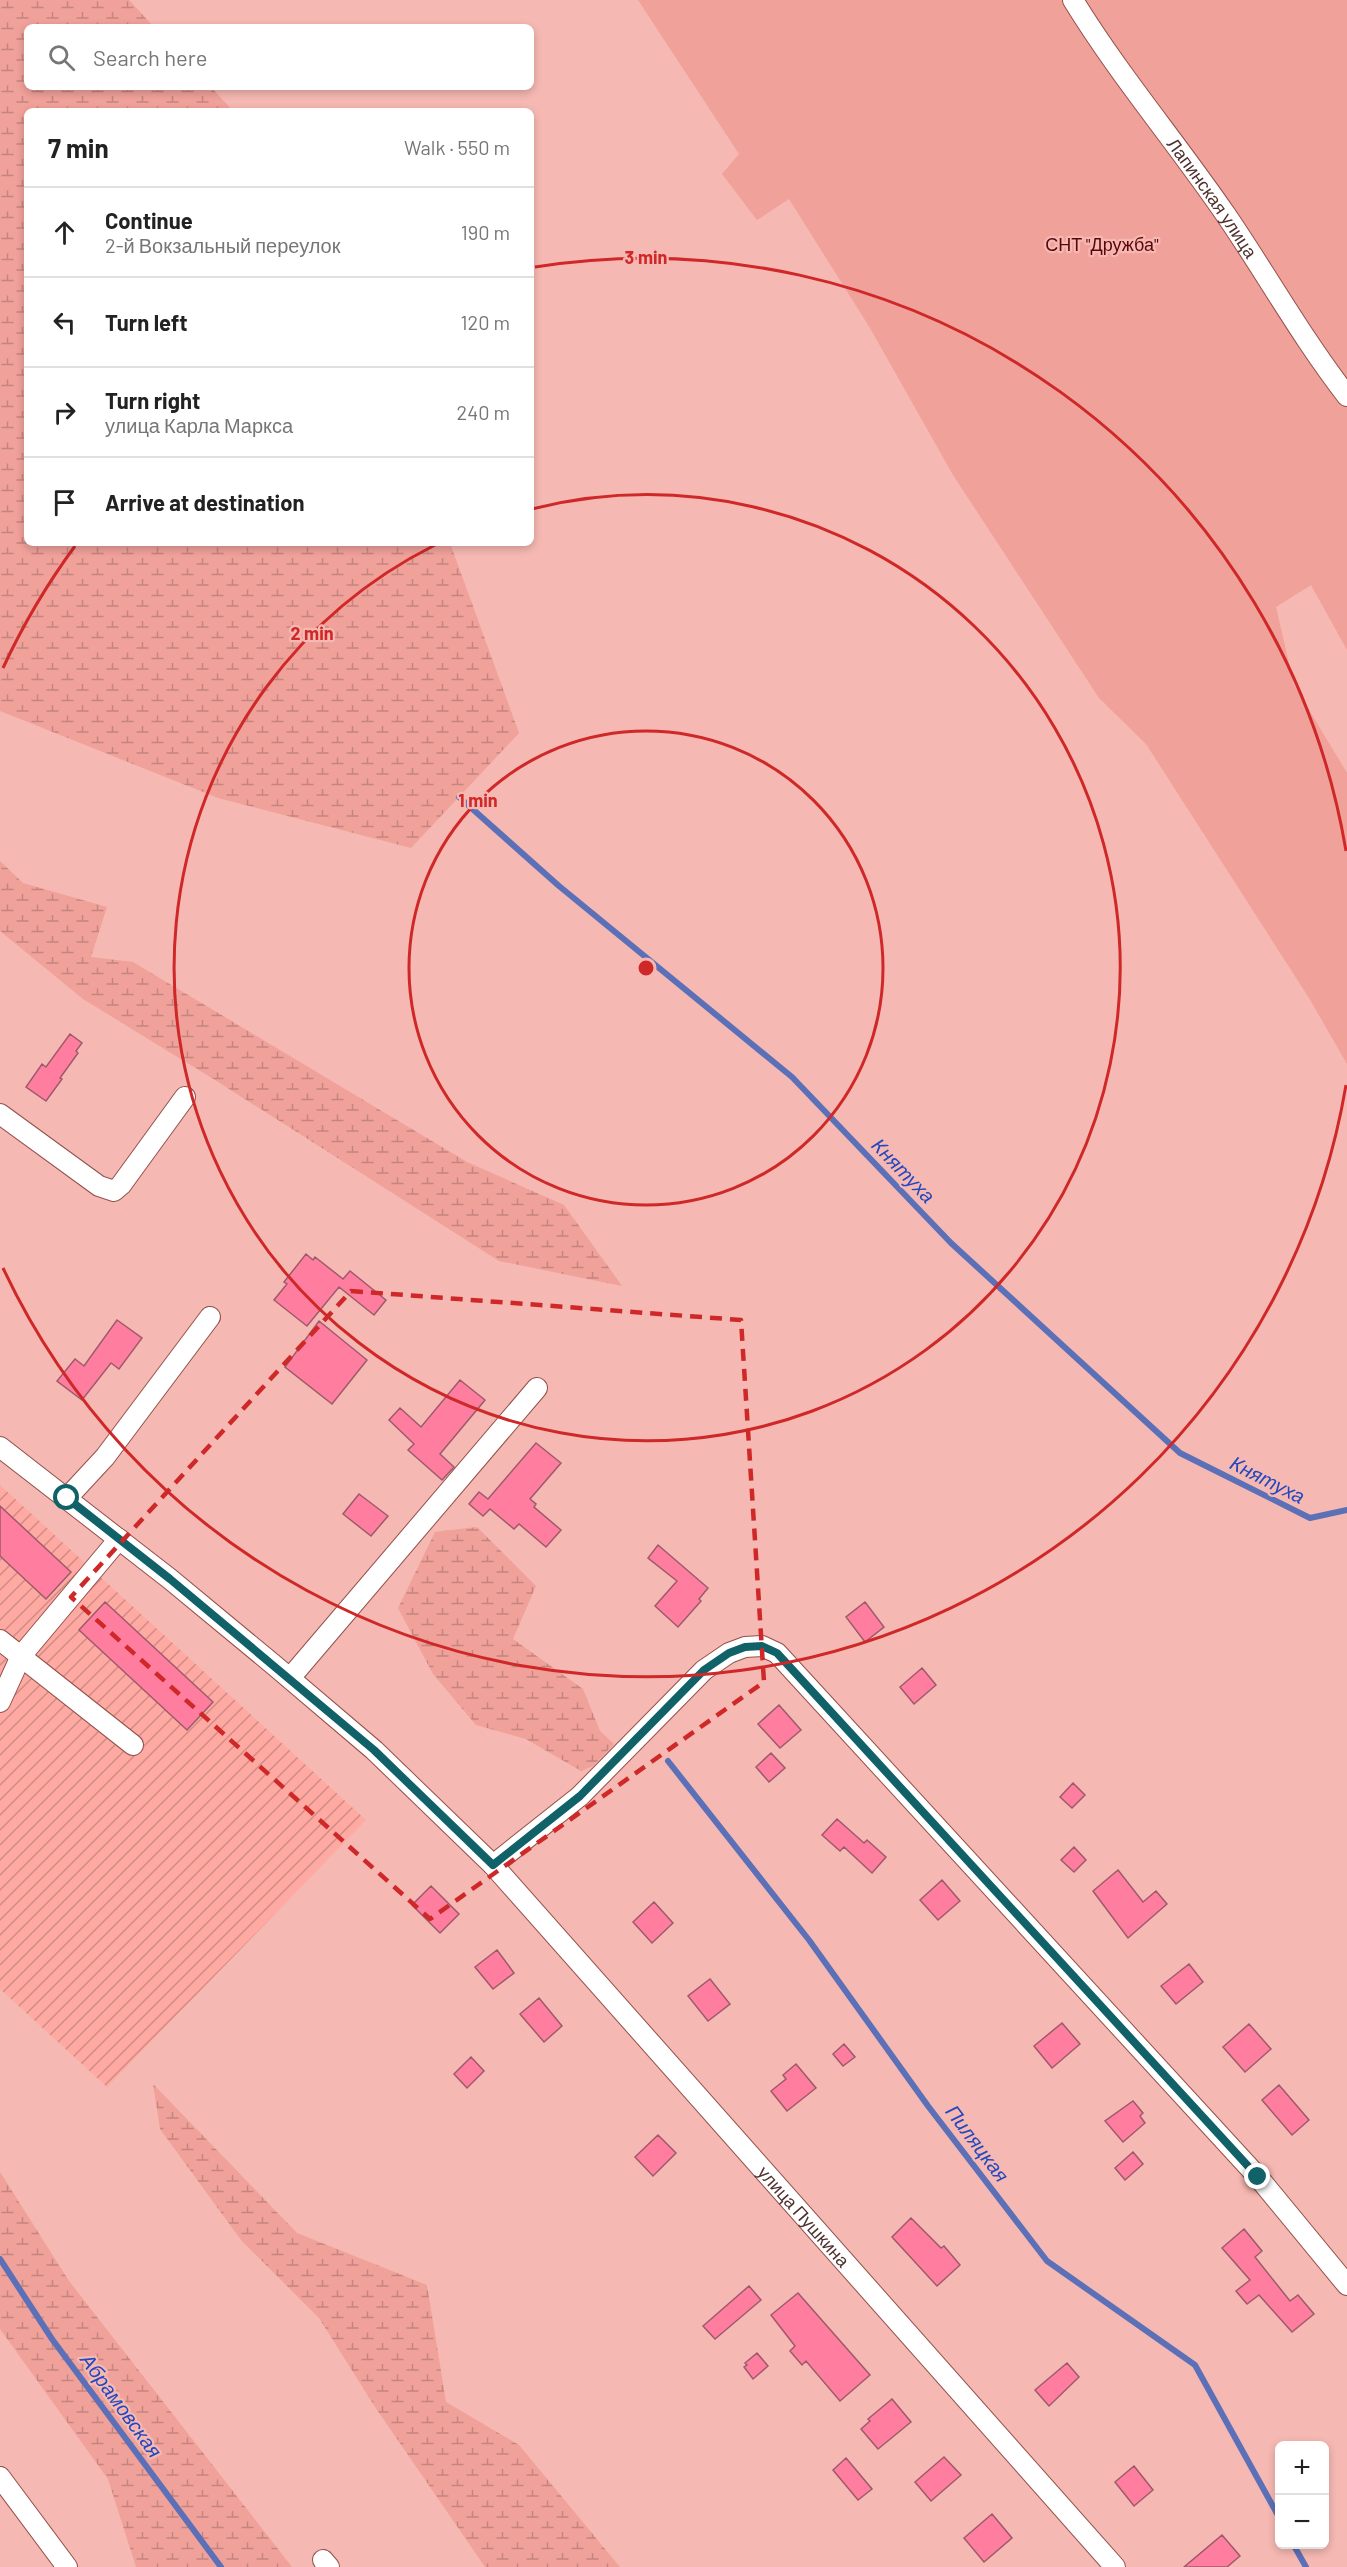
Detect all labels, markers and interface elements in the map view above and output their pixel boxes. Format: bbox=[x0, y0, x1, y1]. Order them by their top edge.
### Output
search box bbox=[24, 24, 534, 90]
icon: search bbox=[45, 41, 78, 74]
text: Search here bbox=[93, 44, 207, 70]
text: 7 min bbox=[48, 132, 109, 163]
street label: Лапинская улица bbox=[1163, 133, 1263, 263]
text: Walk · 550 m bbox=[404, 135, 510, 159]
text: Continue bbox=[105, 207, 193, 233]
icon: ahead bbox=[48, 216, 81, 249]
text: 190 m bbox=[461, 220, 510, 244]
text: 2-й Вокзальный переулок bbox=[105, 233, 341, 257]
park label: СНТ "Дружба" bbox=[1045, 233, 1159, 255]
text: 3 min bbox=[625, 246, 667, 268]
icon: left bbox=[48, 306, 81, 339]
text: Turn left bbox=[105, 309, 188, 335]
text: 120 m bbox=[460, 310, 510, 334]
text: Turn right bbox=[105, 387, 200, 413]
icon: right bbox=[48, 396, 81, 429]
text: 240 m bbox=[456, 400, 510, 424]
text: улица Карла Маркса bbox=[105, 413, 293, 437]
icon: arrive bbox=[48, 486, 81, 519]
text: Arrive at destination bbox=[105, 489, 304, 515]
text: 2 min bbox=[290, 622, 334, 644]
text: 1 min bbox=[458, 789, 498, 811]
centre of rings bbox=[636, 958, 656, 978]
water label: Княтуха bbox=[867, 1133, 941, 1207]
water label: Княтуха bbox=[1227, 1450, 1309, 1508]
route start bbox=[53, 1484, 79, 1510]
water label: Пиляцкая bbox=[941, 2100, 1015, 2187]
street label: улица Пушкина bbox=[754, 2161, 855, 2272]
route end bbox=[1244, 2163, 1270, 2189]
water label: Абрамовская bbox=[76, 2348, 168, 2462]
map controls bbox=[1275, 2441, 1329, 2549]
button: + bbox=[1275, 2441, 1329, 2495]
button: − bbox=[1275, 2495, 1329, 2549]

